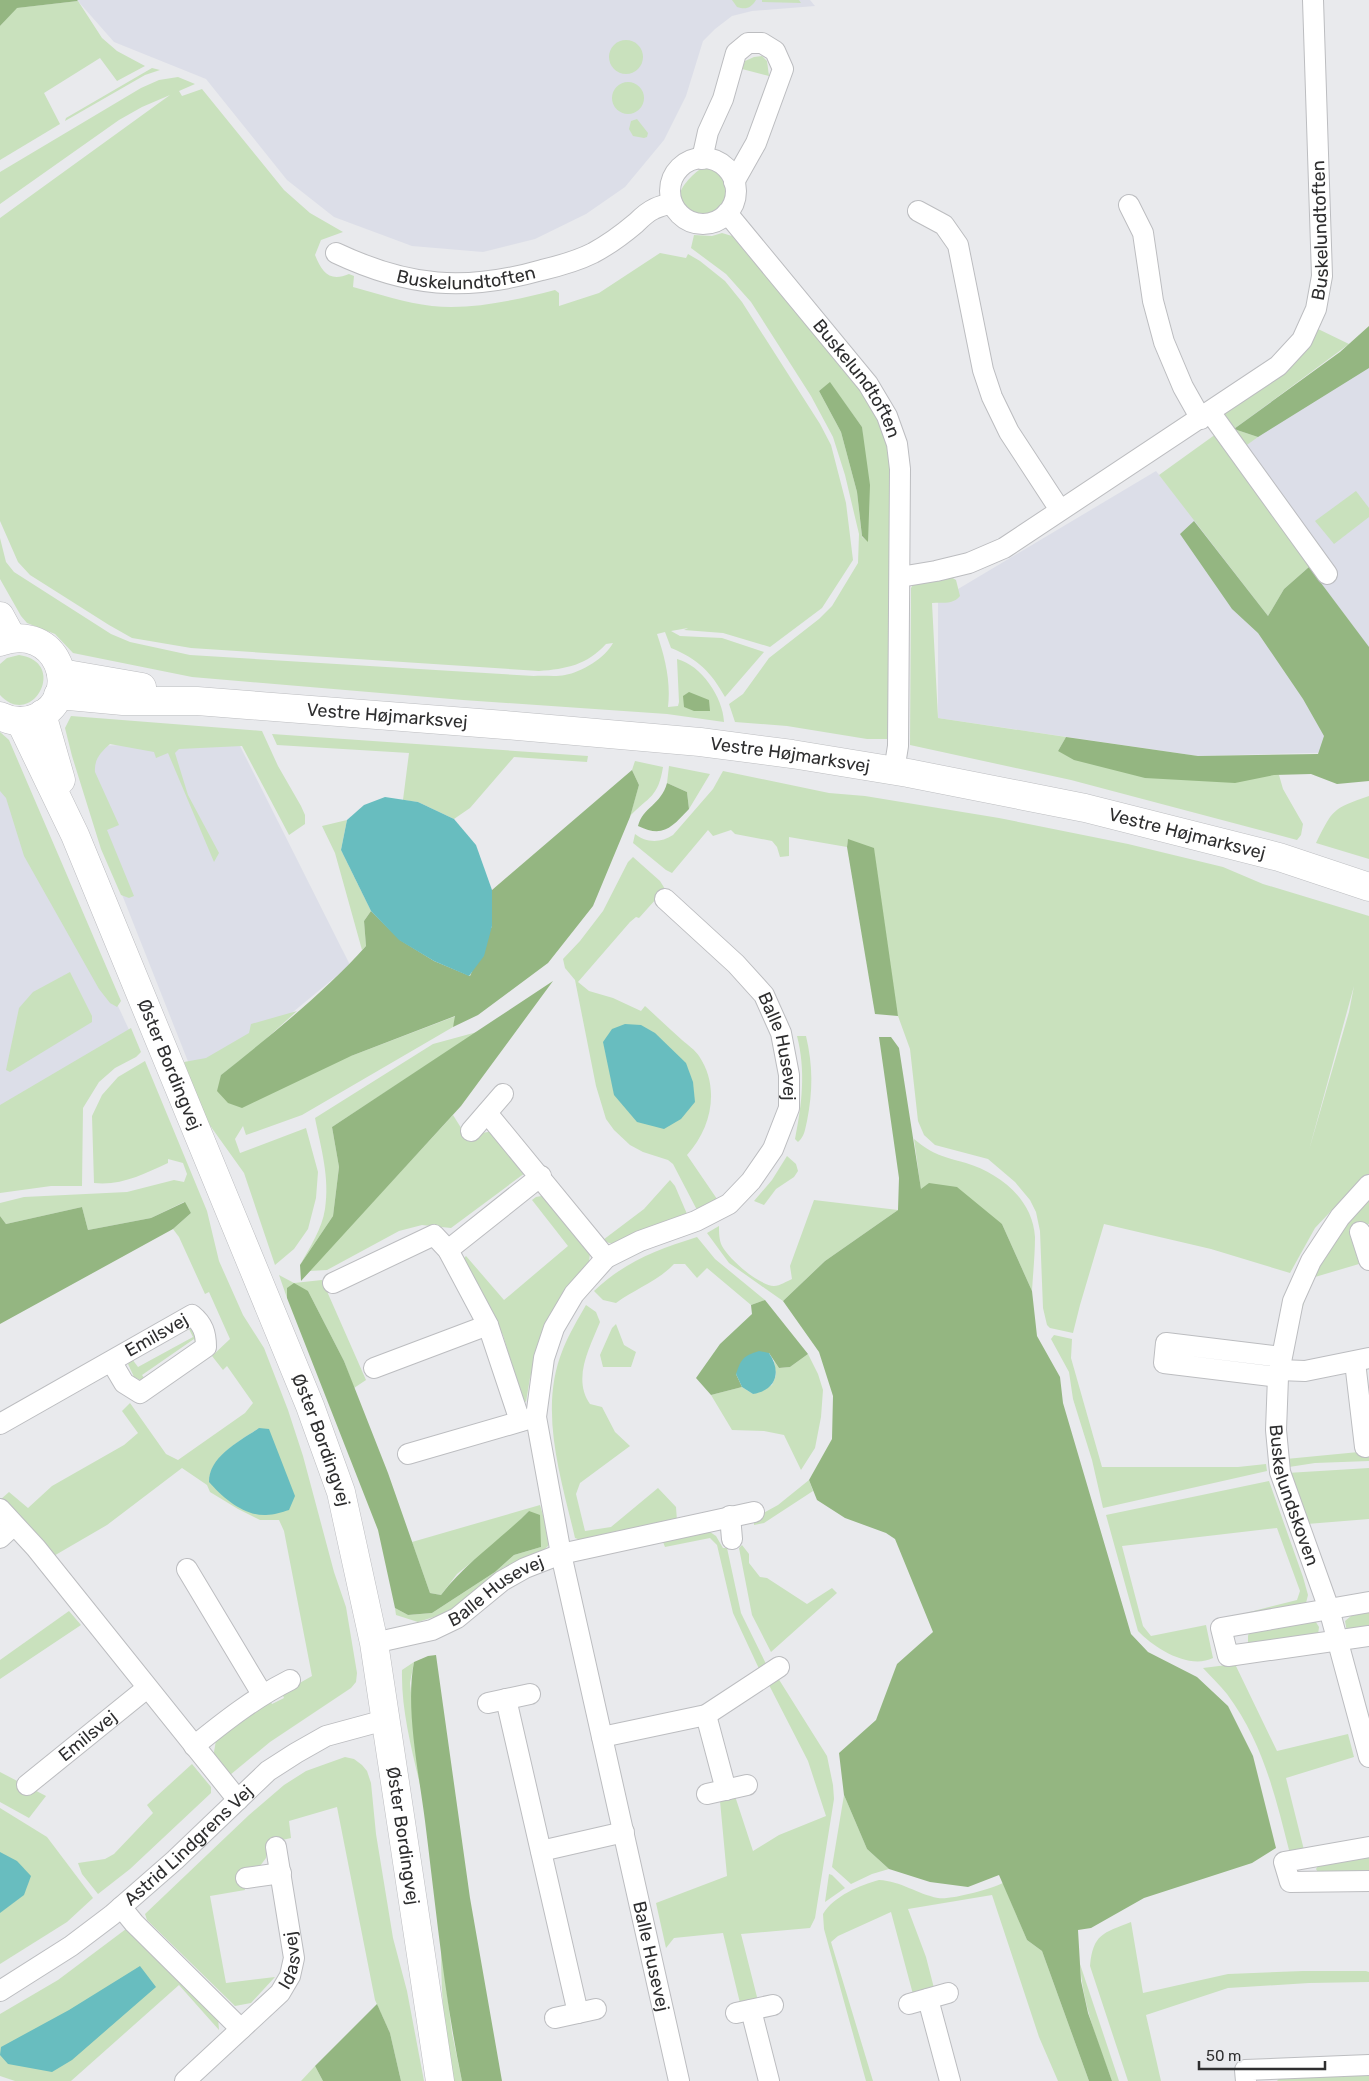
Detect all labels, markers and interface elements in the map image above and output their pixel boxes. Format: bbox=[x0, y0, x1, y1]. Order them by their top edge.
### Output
street label: Buskelundtoften bbox=[1307, 160, 1333, 302]
street label: Buskelundtoften bbox=[394, 261, 538, 294]
street label: Buskelundtoften bbox=[808, 315, 905, 441]
street label: Vestre Højmarksvej bbox=[306, 699, 468, 733]
street label: Vestre Højmarksvej bbox=[709, 732, 872, 778]
street label: Vestre Højmarksvej bbox=[1106, 803, 1268, 864]
street label: Balle Husevej bbox=[753, 989, 800, 1101]
street label: Øster Bordingvej bbox=[133, 996, 206, 1133]
street label: Emilsvej bbox=[121, 1309, 192, 1362]
street label: Øster Bordingvej bbox=[287, 1371, 355, 1508]
street label: Buskelundskoven bbox=[1265, 1423, 1324, 1569]
street label: Balle Husevej bbox=[445, 1551, 547, 1631]
street label: Emilsvej bbox=[54, 1706, 121, 1766]
street label: Øster Bordingvej bbox=[382, 1765, 424, 1906]
street label: Astrid Lindgrens Vej bbox=[120, 1780, 258, 1910]
street label: Balle Husevej bbox=[628, 1899, 674, 2013]
street label: Idasvej bbox=[274, 1930, 305, 1993]
scale bar bbox=[1199, 2038, 1325, 2070]
text: 50 m bbox=[1206, 2047, 1241, 2065]

